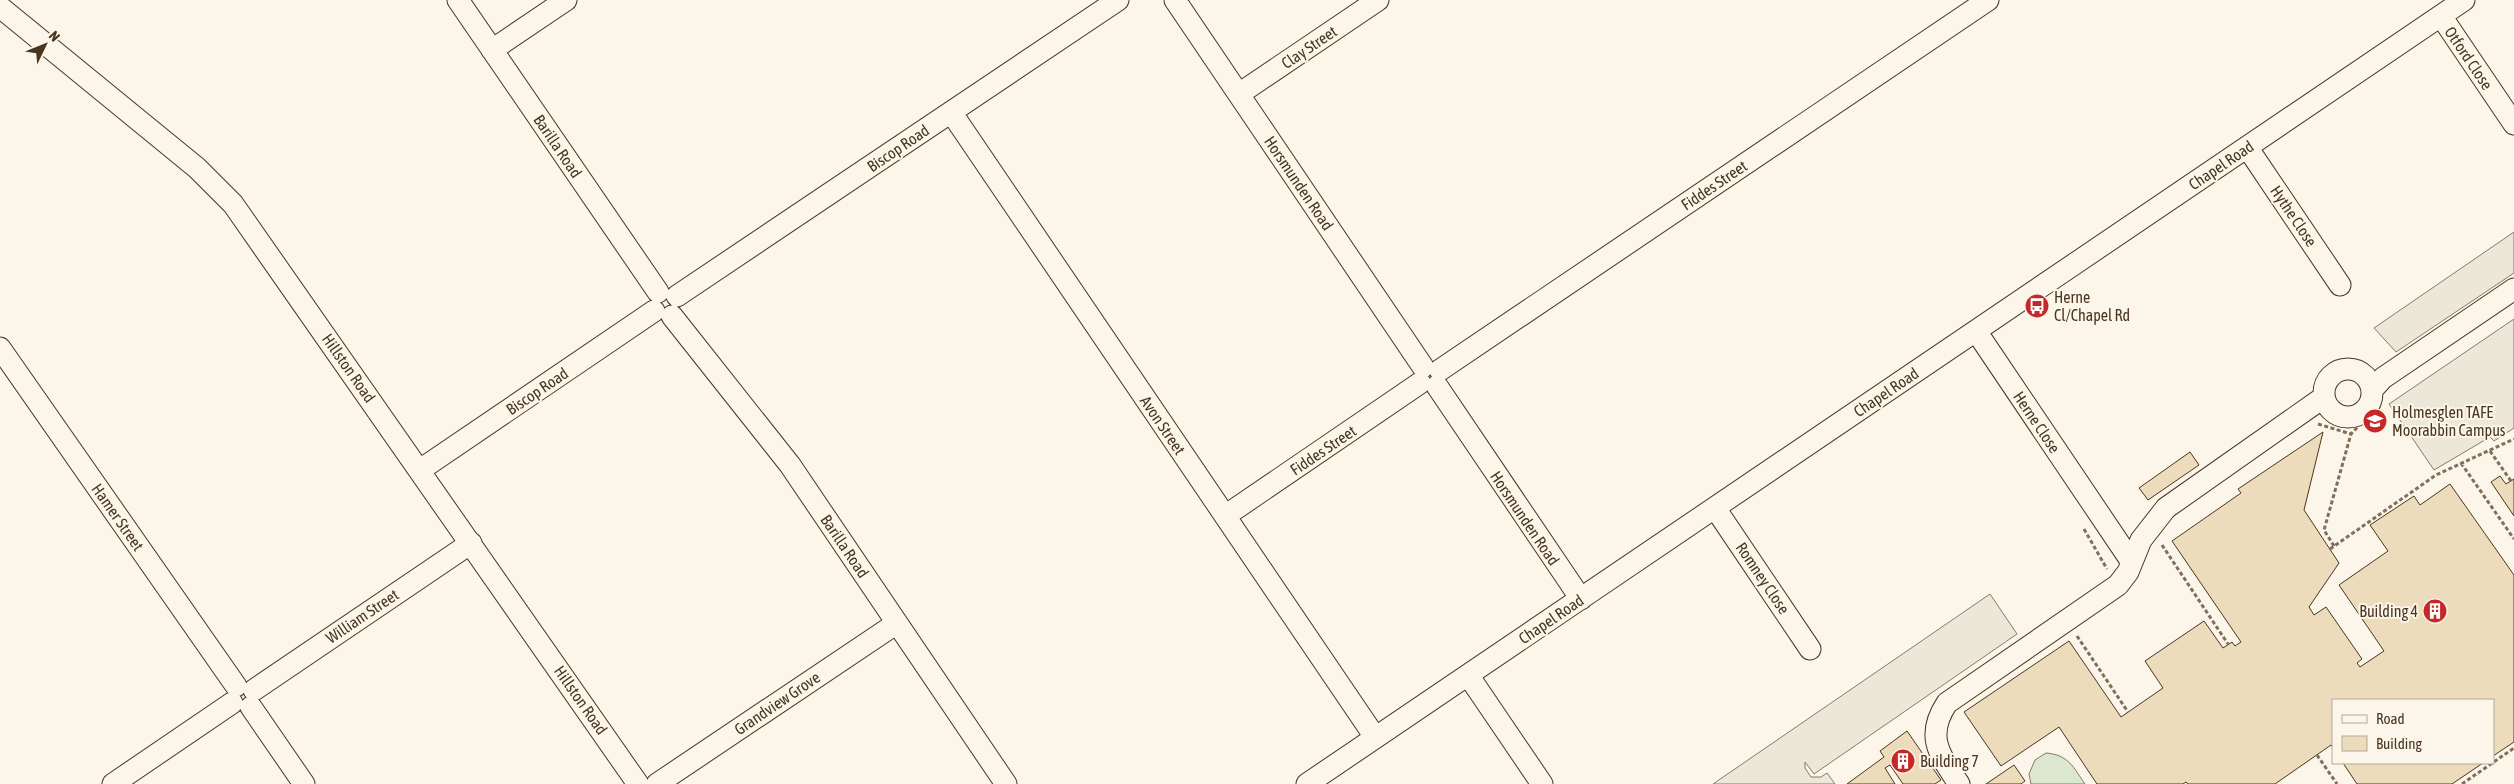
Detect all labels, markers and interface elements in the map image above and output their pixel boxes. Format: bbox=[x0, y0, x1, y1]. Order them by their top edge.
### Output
north arrow bbox=[20, 20, 70, 70]
street label: Clay Street bbox=[1278, 22, 1341, 73]
street label: Otford Close bbox=[2441, 23, 2497, 93]
text: N bbox=[46, 28, 63, 45]
street label: Barilla Road bbox=[530, 111, 586, 181]
street label: Biscop Road bbox=[864, 121, 933, 176]
street label: Horsmunden Road bbox=[1261, 133, 1337, 233]
street label: Chapel Road bbox=[2185, 137, 2257, 194]
street label: Fiddes Street bbox=[1678, 156, 1751, 214]
street label: Hythe Close bbox=[2266, 182, 2321, 250]
place label: Herne Cl/Chapel Rd bbox=[2054, 288, 2130, 325]
bus stop icon: Herne Cl/Chapel Rd bbox=[2024, 293, 2050, 319]
street label: Hillston Road bbox=[319, 330, 379, 406]
street label: Biscop Road bbox=[503, 364, 572, 419]
street label: Chapel Road bbox=[1850, 364, 1922, 421]
street label: Herne Close bbox=[2010, 388, 2064, 456]
street label: Avon Street bbox=[1137, 392, 1189, 458]
place label: Holmesglen TAFE Moorabbin Campus bbox=[2392, 403, 2506, 440]
school or university icon: Holmesglen TAFE Moorabbin Campus bbox=[2362, 408, 2388, 434]
street label: Fiddes Street bbox=[1287, 421, 1360, 479]
street label: Horsmunden Road bbox=[1487, 468, 1563, 568]
street label: Hamer Street bbox=[88, 480, 148, 554]
street label: Barilla Road bbox=[817, 511, 873, 581]
street label: Romney Close bbox=[1732, 539, 1794, 618]
street label: William Street bbox=[322, 585, 402, 647]
street label: Chapel Road bbox=[1515, 591, 1587, 648]
building icon: Building 4 bbox=[2422, 598, 2448, 624]
place label: Building 4 bbox=[2359, 602, 2418, 621]
street label: Hillston Road bbox=[551, 662, 611, 738]
street label: Grandview Grove bbox=[731, 668, 823, 738]
legend bbox=[2332, 699, 2494, 764]
text: Road bbox=[2376, 710, 2405, 727]
text: Building bbox=[2376, 735, 2422, 752]
building icon: Building 7 bbox=[1890, 748, 1916, 774]
place label: Building 7 bbox=[1920, 752, 1979, 771]

